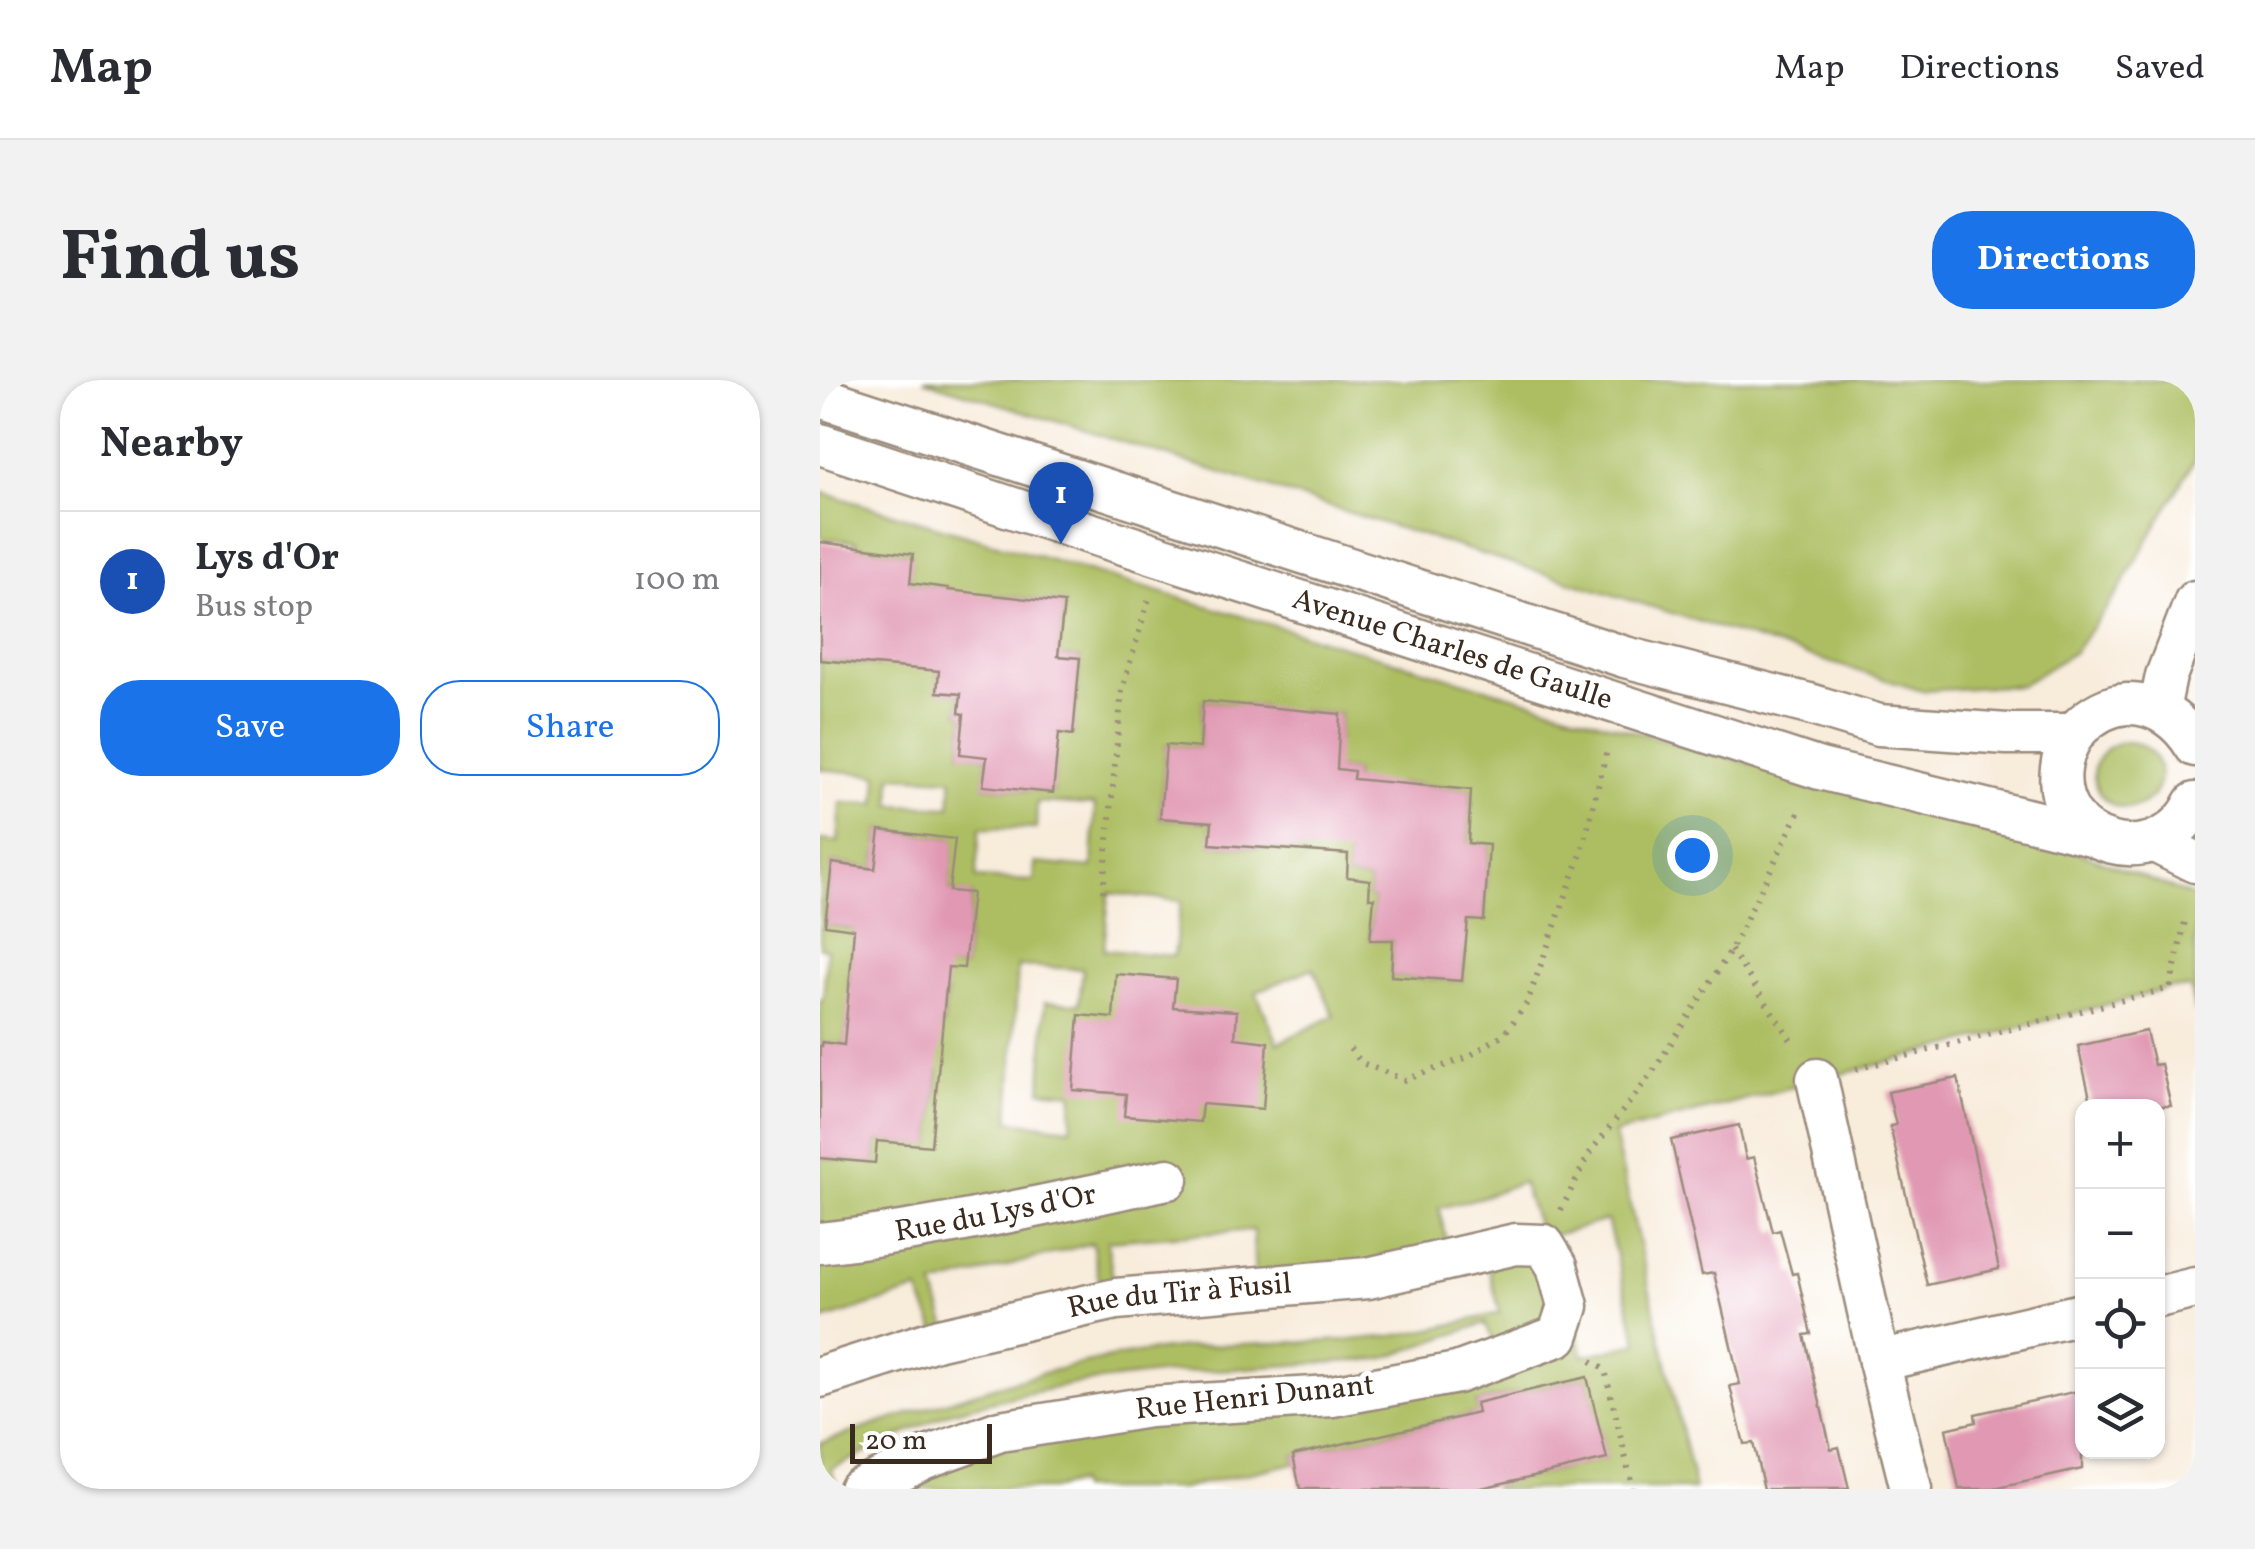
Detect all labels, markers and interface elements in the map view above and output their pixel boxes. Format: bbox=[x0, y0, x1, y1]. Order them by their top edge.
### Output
text: Map bbox=[50, 36, 153, 103]
text: Map bbox=[1774, 45, 1845, 93]
text: Directions bbox=[1900, 45, 2060, 93]
text: Saved bbox=[2115, 45, 2205, 93]
text: Find us bbox=[60, 211, 300, 309]
button: Directions bbox=[1932, 211, 2195, 309]
text: Nearby bbox=[100, 416, 243, 475]
pin: 1 bbox=[1028, 461, 1094, 544]
text: Lys d'Or bbox=[195, 533, 339, 586]
text: 1 bbox=[126, 559, 139, 603]
text: 100 m bbox=[634, 559, 720, 603]
street label: Avenue Charles de Gaulle bbox=[1287, 579, 1618, 722]
text: Bus stop bbox=[195, 586, 313, 630]
button: Save bbox=[100, 680, 400, 776]
button: Share bbox=[420, 680, 720, 776]
your location bbox=[1667, 830, 1718, 881]
map controls bbox=[2075, 1099, 2165, 1459]
button: + bbox=[2075, 1099, 2165, 1189]
street label: Rue du Lys d'Or bbox=[892, 1174, 1100, 1254]
button: − bbox=[2075, 1189, 2165, 1279]
street label: Rue du Tir à Fusil bbox=[1064, 1263, 1293, 1330]
button: locate bbox=[2075, 1279, 2165, 1369]
street label: Rue Henri Dunant bbox=[1133, 1365, 1377, 1431]
button: layers bbox=[2075, 1369, 2165, 1459]
scale bar bbox=[850, 1419, 992, 1464]
text: 20 m bbox=[865, 1422, 927, 1461]

